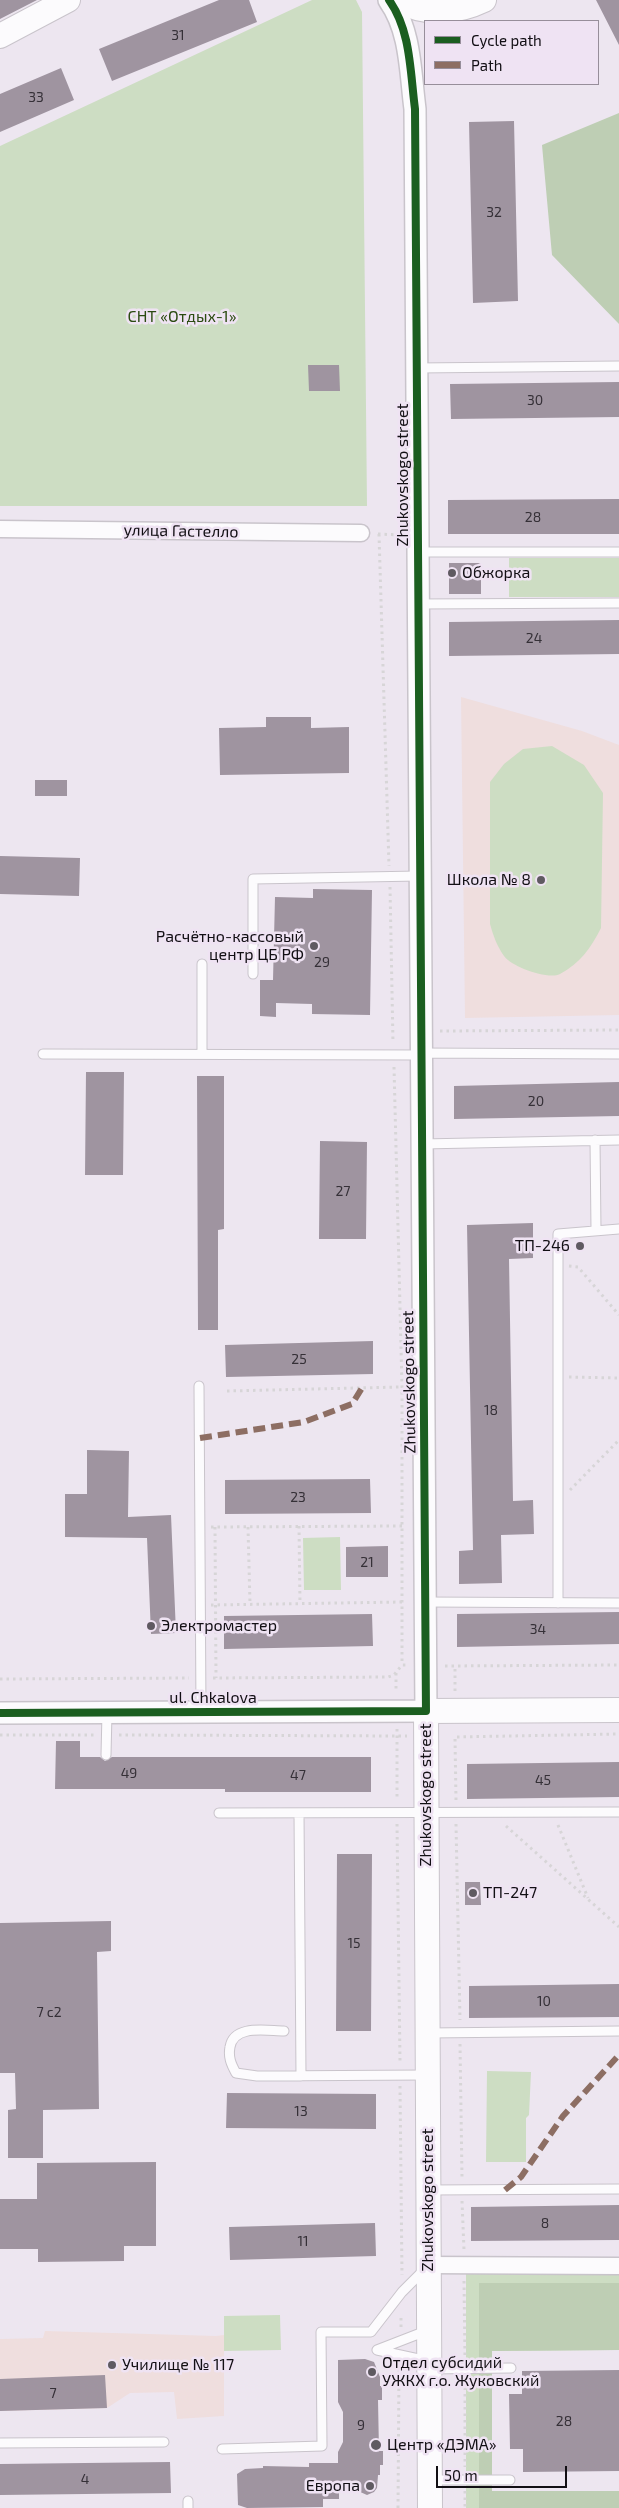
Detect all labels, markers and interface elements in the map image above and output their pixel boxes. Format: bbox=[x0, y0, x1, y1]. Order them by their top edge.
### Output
legend bbox=[424, 20, 599, 85]
house number: 31 bbox=[171, 27, 185, 43]
text: Cycle path bbox=[471, 31, 542, 49]
text: Path bbox=[471, 56, 502, 74]
house number: 33 bbox=[28, 89, 44, 105]
house number: 32 bbox=[486, 204, 502, 220]
park label: СНТ «Отдых-1» bbox=[128, 307, 236, 327]
house number: 30 bbox=[527, 392, 543, 408]
street label: Zhukovskogo street bbox=[393, 403, 413, 547]
house number: 28 bbox=[525, 509, 541, 525]
street label: улица Гастелло bbox=[123, 520, 239, 542]
place label: Обжорка bbox=[462, 563, 530, 583]
marker: Обжорка bbox=[446, 567, 458, 579]
house number: 24 bbox=[526, 630, 542, 646]
place label: Школа № 8 bbox=[447, 870, 531, 890]
marker: Школа № 8 bbox=[535, 874, 547, 886]
place label: Расчётно-кассовый центр ЦБ РФ bbox=[156, 927, 304, 965]
marker: Расчётно-кассовый центр ЦБ РФ bbox=[308, 940, 320, 952]
house number: 29 bbox=[314, 954, 330, 970]
house number: 20 bbox=[528, 1093, 544, 1109]
house number: 27 bbox=[335, 1183, 351, 1199]
place label: ТП-246 bbox=[515, 1236, 570, 1256]
marker: ТП-246 bbox=[574, 1240, 586, 1252]
street label: Zhukovskogo street bbox=[398, 1310, 420, 1454]
house number: 25 bbox=[291, 1351, 307, 1367]
house number: 18 bbox=[484, 1402, 498, 1418]
house number: 23 bbox=[290, 1489, 306, 1505]
house number: 21 bbox=[360, 1554, 374, 1570]
place label: Электромастер bbox=[161, 1616, 277, 1636]
marker: Электромастер bbox=[145, 1620, 157, 1632]
house number: 34 bbox=[530, 1621, 546, 1637]
street label: ul. Chkalova bbox=[169, 1688, 257, 1708]
street label: Zhukovskogo street bbox=[416, 1723, 436, 1867]
house number: 49 bbox=[121, 1765, 137, 1781]
house number: 47 bbox=[290, 1767, 306, 1783]
house number: 45 bbox=[535, 1772, 551, 1788]
place label: ТП-247 bbox=[483, 1883, 537, 1903]
marker: ТП-247 bbox=[467, 1887, 479, 1899]
house number: 15 bbox=[347, 1935, 361, 1951]
house number: 10 bbox=[537, 1993, 551, 2009]
house number: 7 с2 bbox=[36, 2004, 62, 2020]
house number: 13 bbox=[294, 2103, 308, 2119]
street label: Zhukovskogo street bbox=[418, 2128, 438, 2272]
house number: 8 bbox=[541, 2215, 549, 2231]
house number: 11 bbox=[297, 2233, 309, 2249]
place label: Отдел субсидий УЖКХ г.о. Жуковский bbox=[382, 2353, 539, 2391]
place label: Училище № 117 bbox=[122, 2355, 234, 2375]
marker: Училище № 117 bbox=[106, 2359, 118, 2371]
marker: Отдел субсидий УЖКХ г.о. Жуковский bbox=[366, 2366, 378, 2378]
house number: 7 bbox=[49, 2385, 57, 2401]
house number: 28 bbox=[556, 2413, 572, 2429]
house number: 9 bbox=[357, 2417, 365, 2433]
place label: Центр «ДЭМА» bbox=[387, 2435, 497, 2455]
marker: Центр «ДЭМА» bbox=[369, 2438, 383, 2452]
scale bar bbox=[439, 2456, 570, 2488]
text: 50 m bbox=[444, 2466, 478, 2484]
house number: 4 bbox=[81, 2471, 89, 2487]
place label: Европа bbox=[306, 2476, 360, 2496]
marker: Европа bbox=[364, 2480, 376, 2492]

